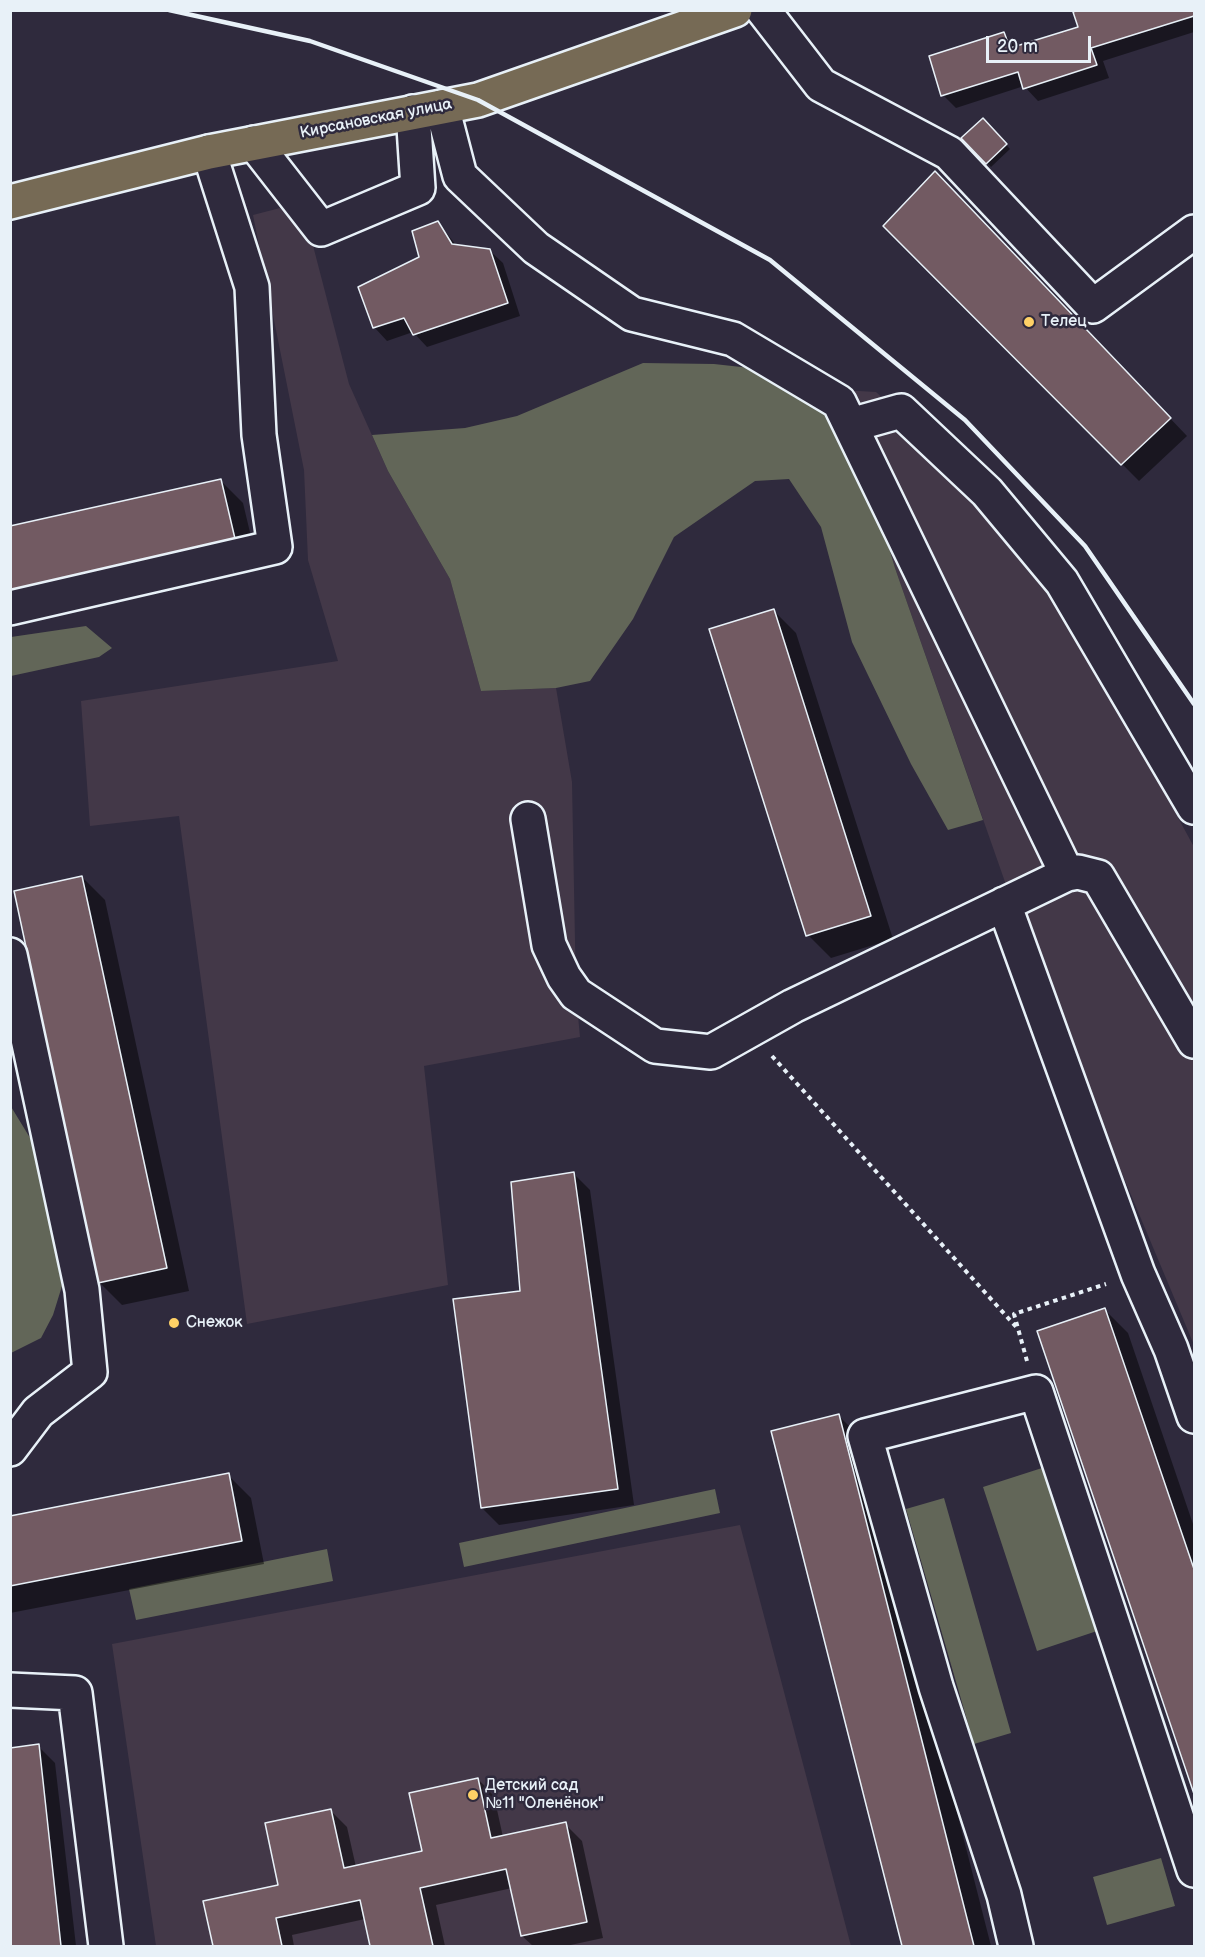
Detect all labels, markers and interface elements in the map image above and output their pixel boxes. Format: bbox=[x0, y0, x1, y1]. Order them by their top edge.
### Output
scale bar bbox=[989, 24, 1094, 62]
text: 20 m bbox=[997, 36, 1038, 57]
street label: Кирсановская улица bbox=[298, 95, 454, 143]
place label: Телец bbox=[1041, 312, 1087, 332]
marker: Телец bbox=[1022, 315, 1036, 329]
place label: Снежок bbox=[186, 1313, 243, 1333]
marker: Снежок bbox=[167, 1316, 181, 1330]
place label: Детский сад №11 "Оленёнок" bbox=[485, 1776, 604, 1814]
marker: Детский сад №11 "Оленёнок" bbox=[466, 1788, 480, 1802]

